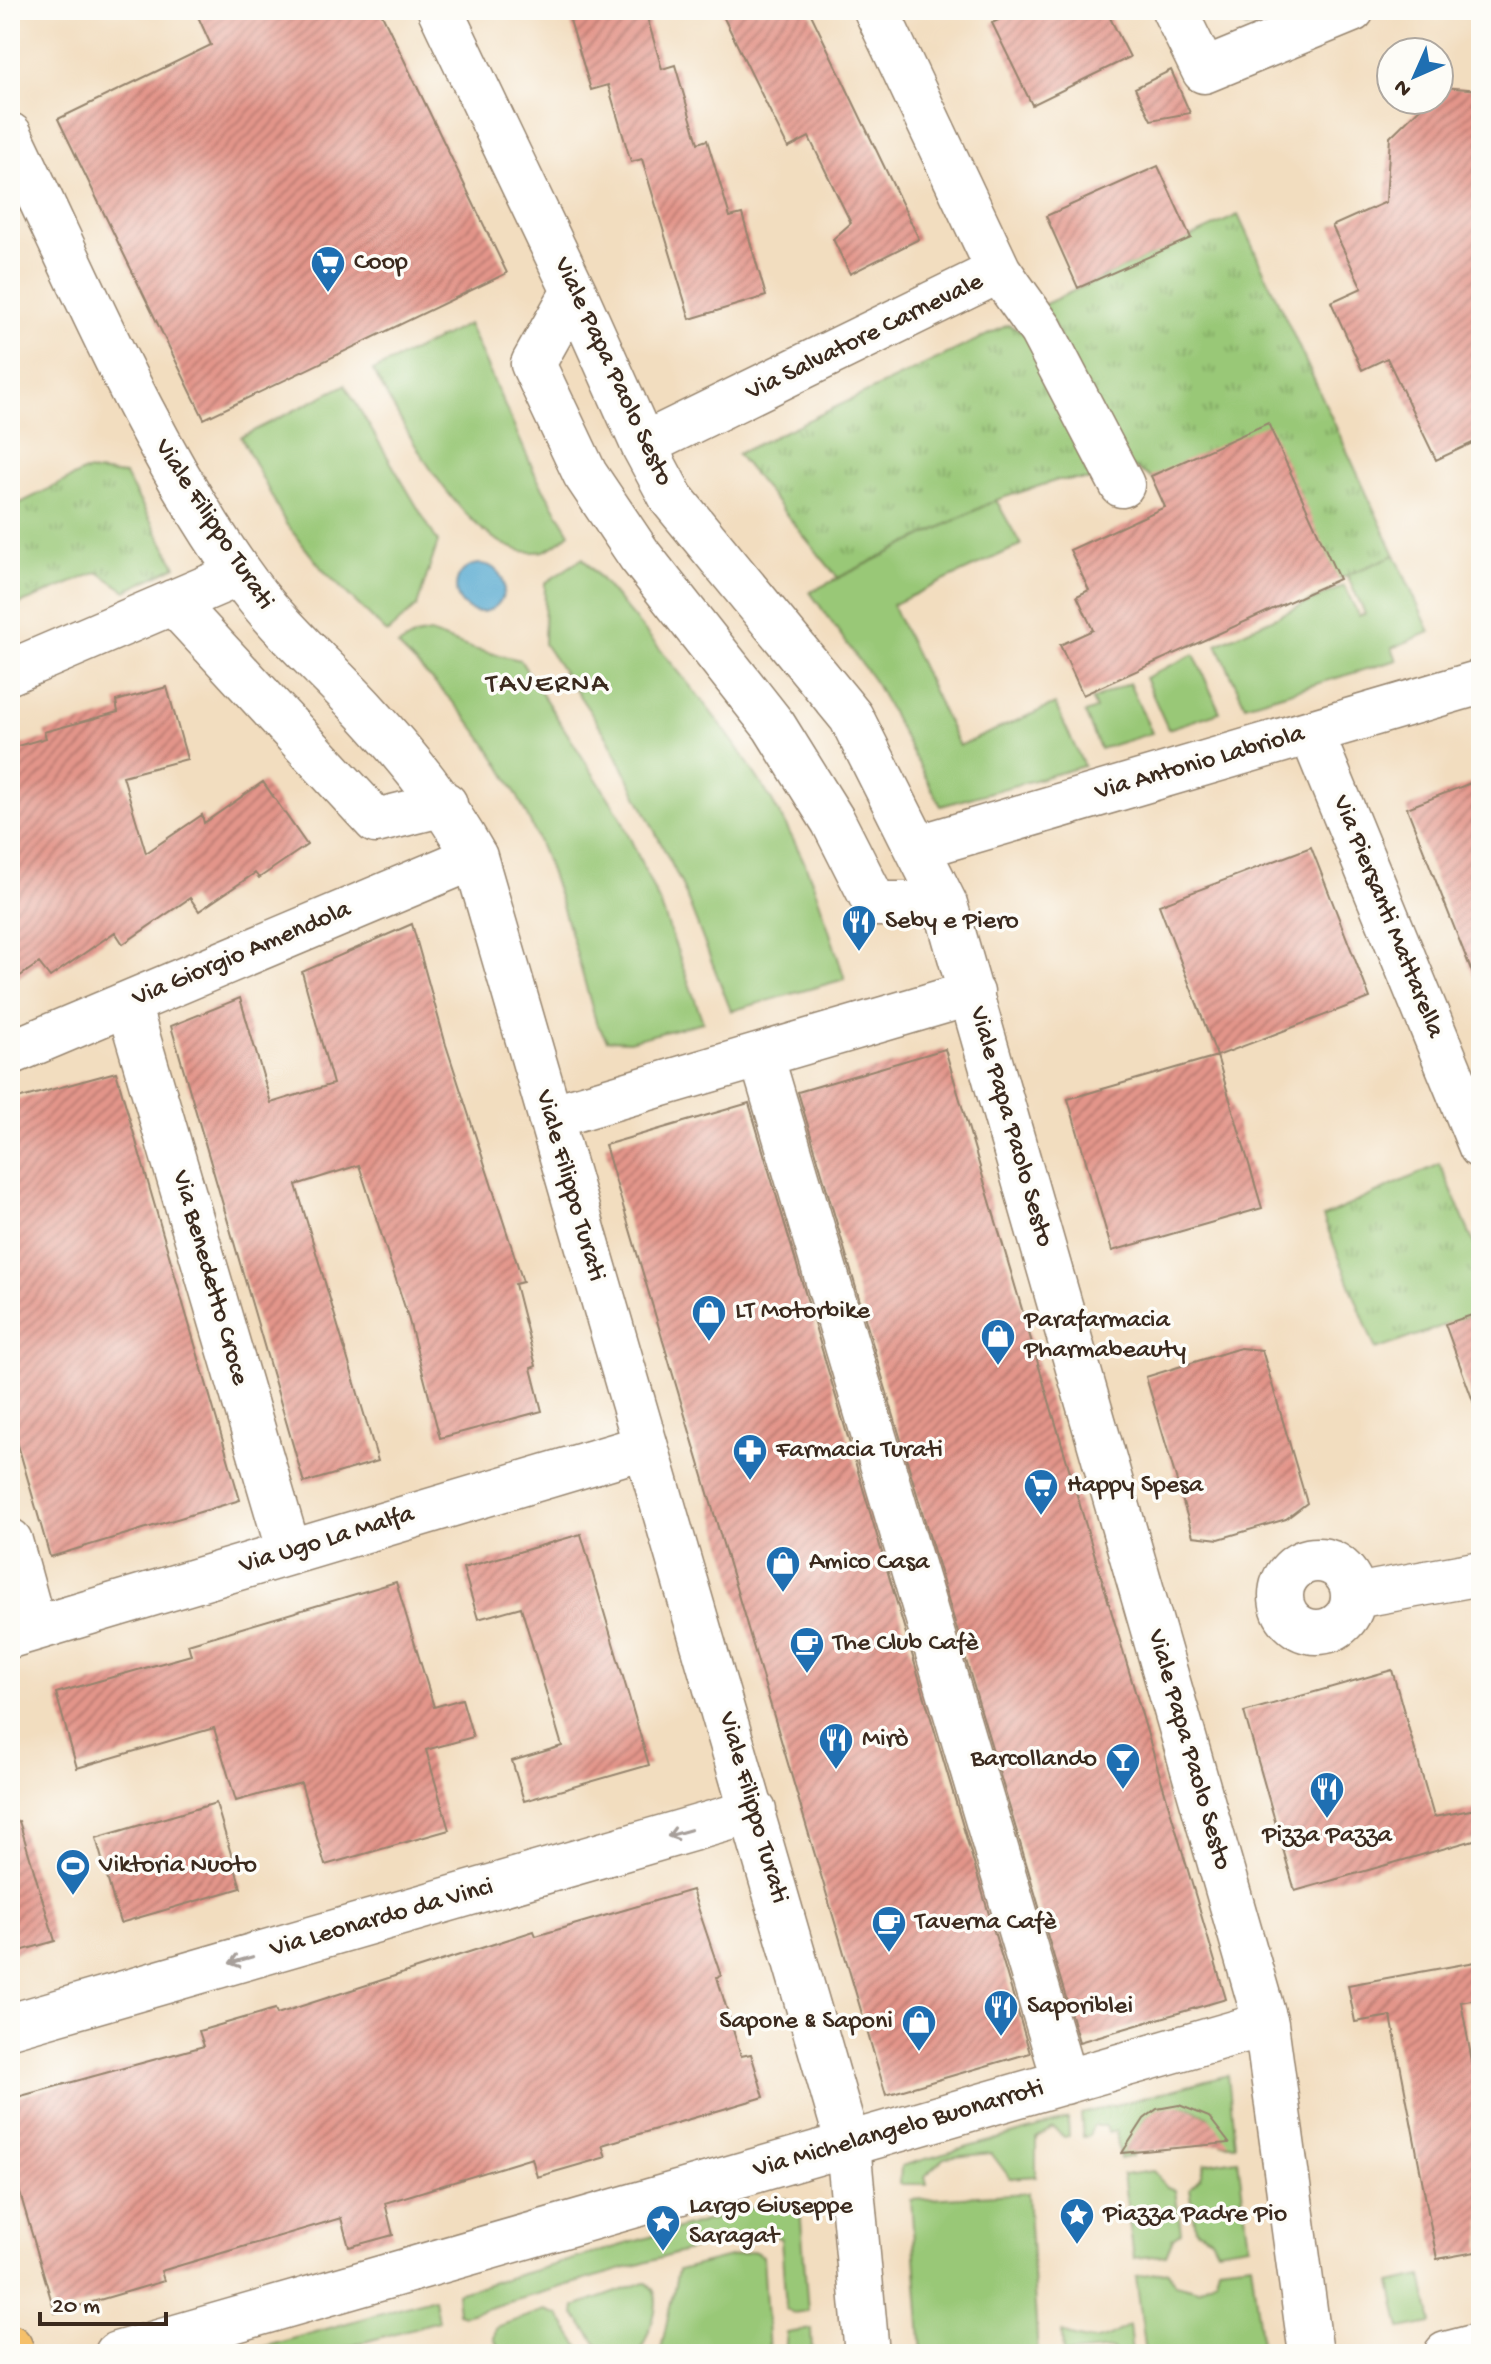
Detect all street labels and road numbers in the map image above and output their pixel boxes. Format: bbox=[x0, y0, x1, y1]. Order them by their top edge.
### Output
street label: Viale Papa Paolo Sesto bbox=[545, 252, 679, 491]
street label: Via Salvatore Carnevale bbox=[740, 267, 989, 409]
street label: Viale Filippo Turati bbox=[146, 433, 280, 616]
street label: Via Antonio Labriola bbox=[1091, 719, 1310, 809]
street label: Via Piersanti Mattarella bbox=[1324, 790, 1450, 1044]
street label: Via Giorgio Amendola bbox=[127, 894, 357, 1015]
street label: Viale Papa Paolo Sesto bbox=[961, 1002, 1059, 1251]
street label: Viale Filippo Turati bbox=[527, 1086, 611, 1285]
street label: Via Benedetto Croce bbox=[163, 1166, 255, 1389]
street label: Via Ugo La Malfa bbox=[235, 1499, 419, 1583]
street label: Viale Papa Paolo Sesto bbox=[1139, 1625, 1237, 1874]
street label: Viale Filippo Turati bbox=[710, 1708, 794, 1907]
street label: Via Leonardo da Vinci bbox=[266, 1872, 497, 1966]
street label: Via Michelangelo Buonarroti bbox=[749, 2074, 1048, 2187]

